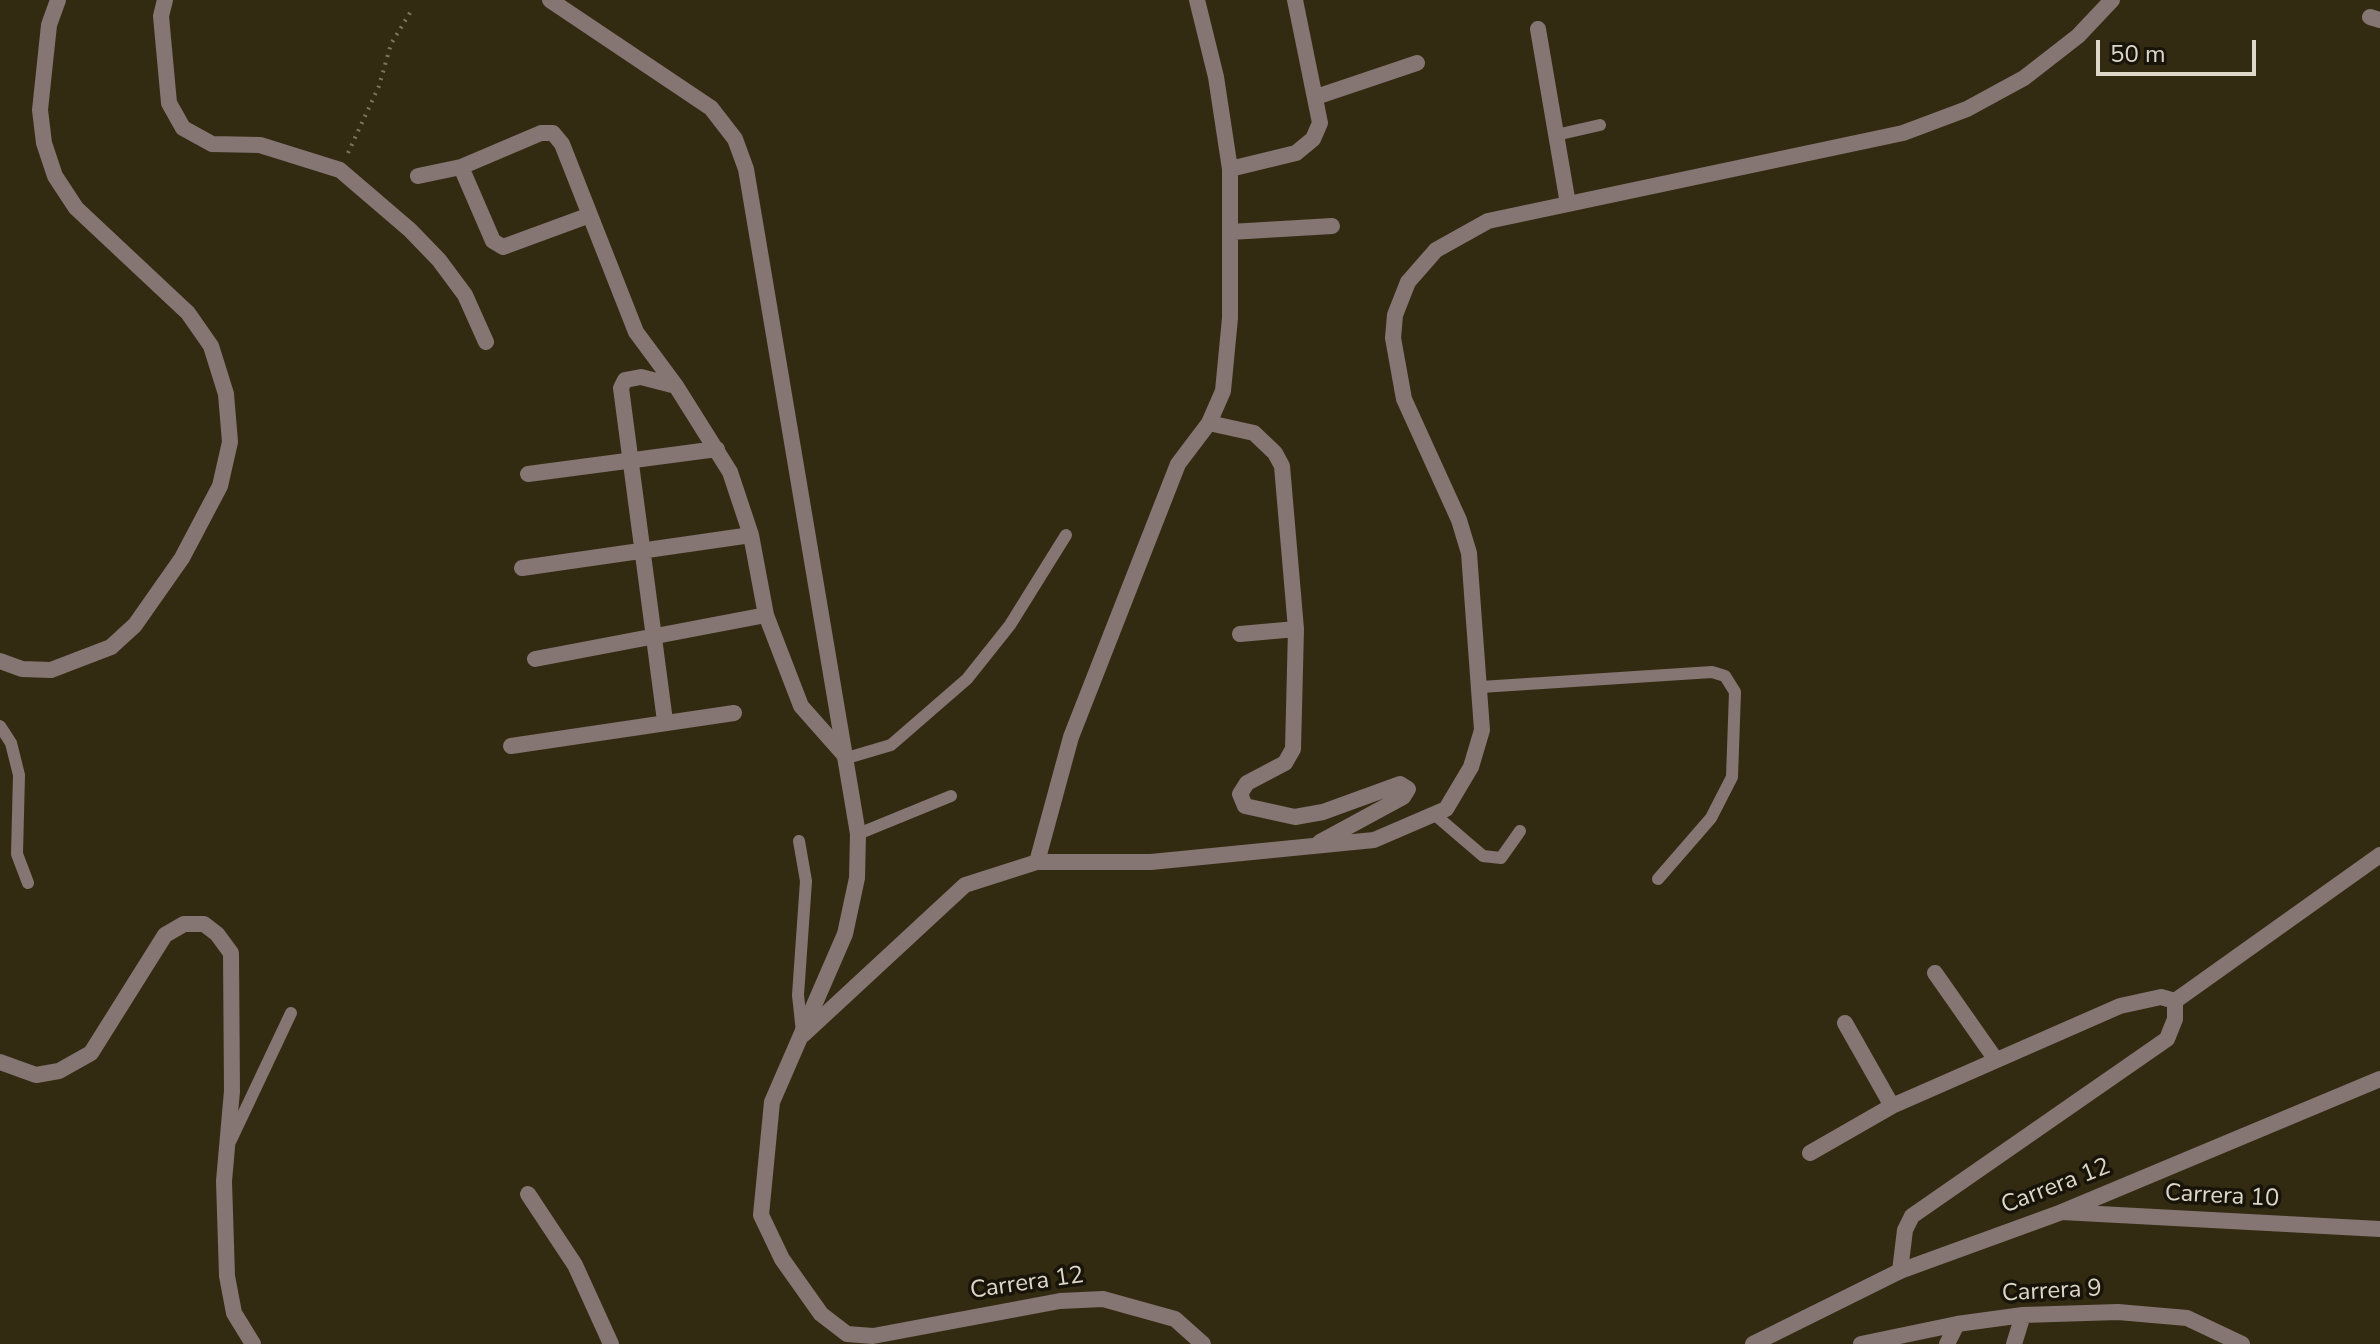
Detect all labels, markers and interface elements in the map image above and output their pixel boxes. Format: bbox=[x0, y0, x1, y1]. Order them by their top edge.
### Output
scale bar bbox=[2100, 24, 2260, 74]
text: 50 m bbox=[2110, 38, 2166, 70]
street label: Carrera 12 bbox=[1997, 1153, 2115, 1221]
street label: Carrera 10 bbox=[2164, 1180, 2280, 1214]
street label: Carrera 12 bbox=[968, 1262, 1086, 1306]
street label: Carrera 9 bbox=[2001, 1275, 2103, 1309]

